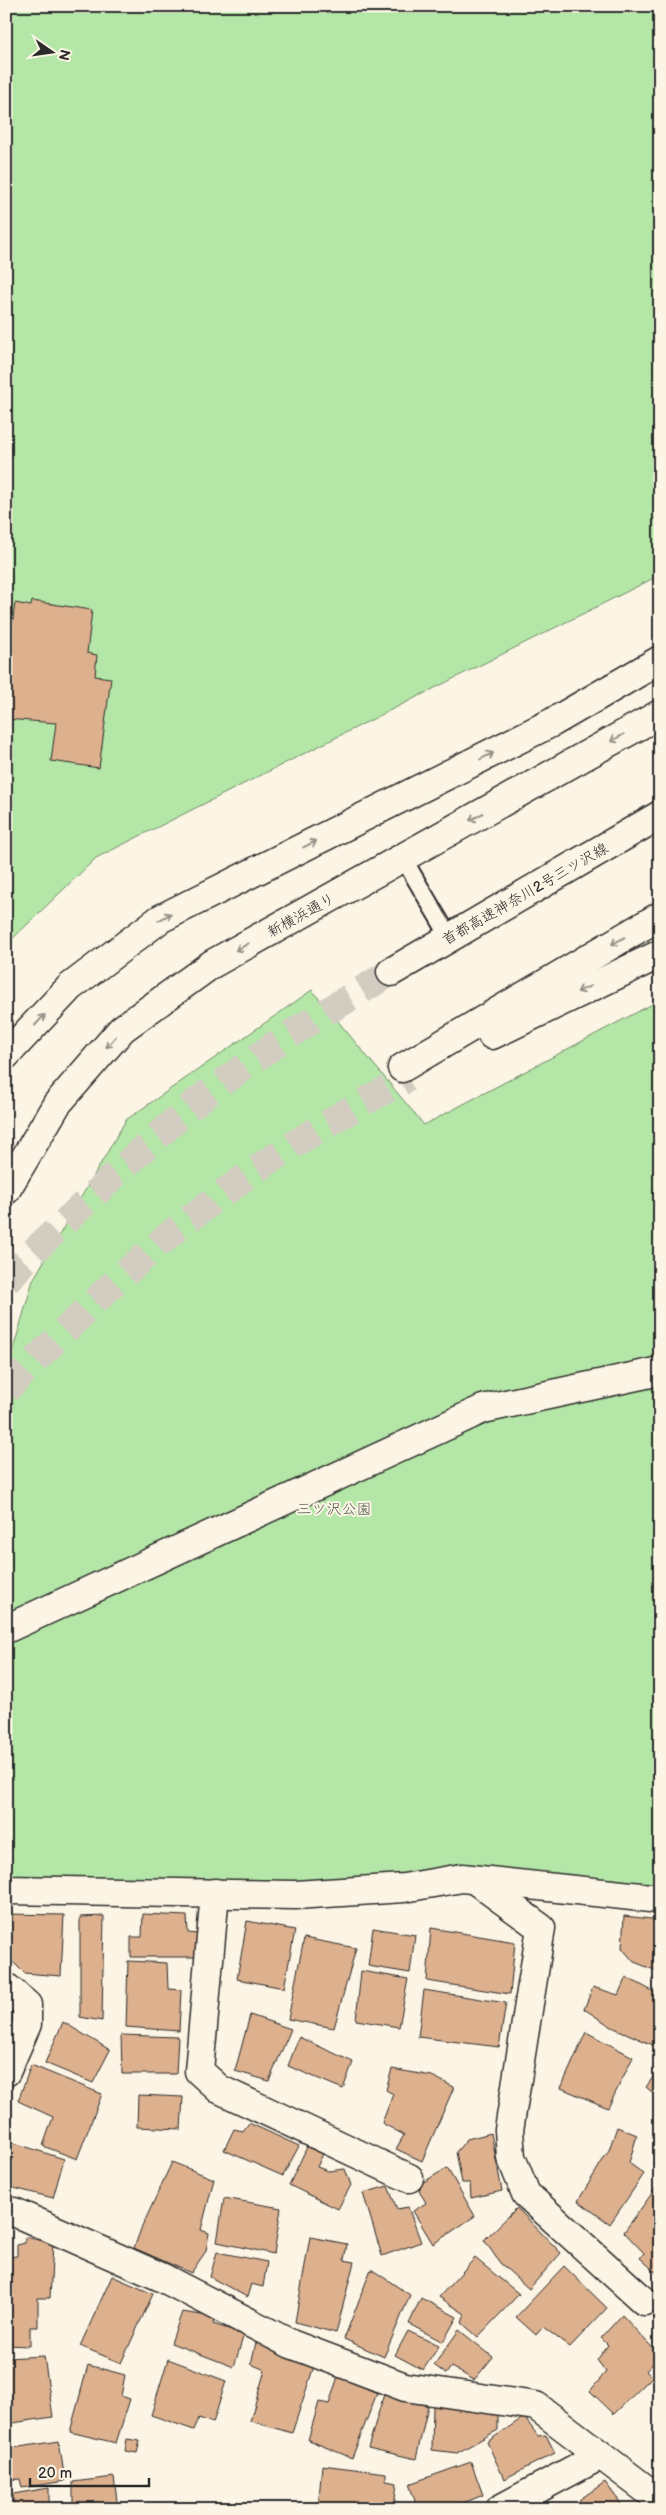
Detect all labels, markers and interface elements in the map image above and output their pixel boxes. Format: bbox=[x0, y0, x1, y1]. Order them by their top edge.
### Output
north arrow bbox=[28, 28, 78, 78]
text: N bbox=[55, 48, 74, 62]
one-way arrow bbox=[611, 733, 625, 743]
one-way arrow bbox=[479, 751, 494, 761]
one-way arrow bbox=[468, 812, 483, 822]
one-way arrow bbox=[302, 839, 317, 848]
street label: 首都高速神奈川2号三ツ沢線 bbox=[439, 839, 612, 950]
street label: 新横浜通り bbox=[264, 889, 339, 942]
one-way arrow bbox=[157, 912, 172, 922]
one-way arrow bbox=[611, 936, 625, 946]
one-way arrow bbox=[234, 942, 249, 952]
one-way arrow bbox=[577, 985, 592, 995]
one-way arrow bbox=[34, 1013, 46, 1026]
one-way arrow bbox=[105, 1035, 116, 1048]
park label: 三ツ沢公園 bbox=[296, 1500, 372, 1519]
scale bar bbox=[30, 2455, 149, 2487]
text: 20 m bbox=[38, 2464, 72, 2483]

